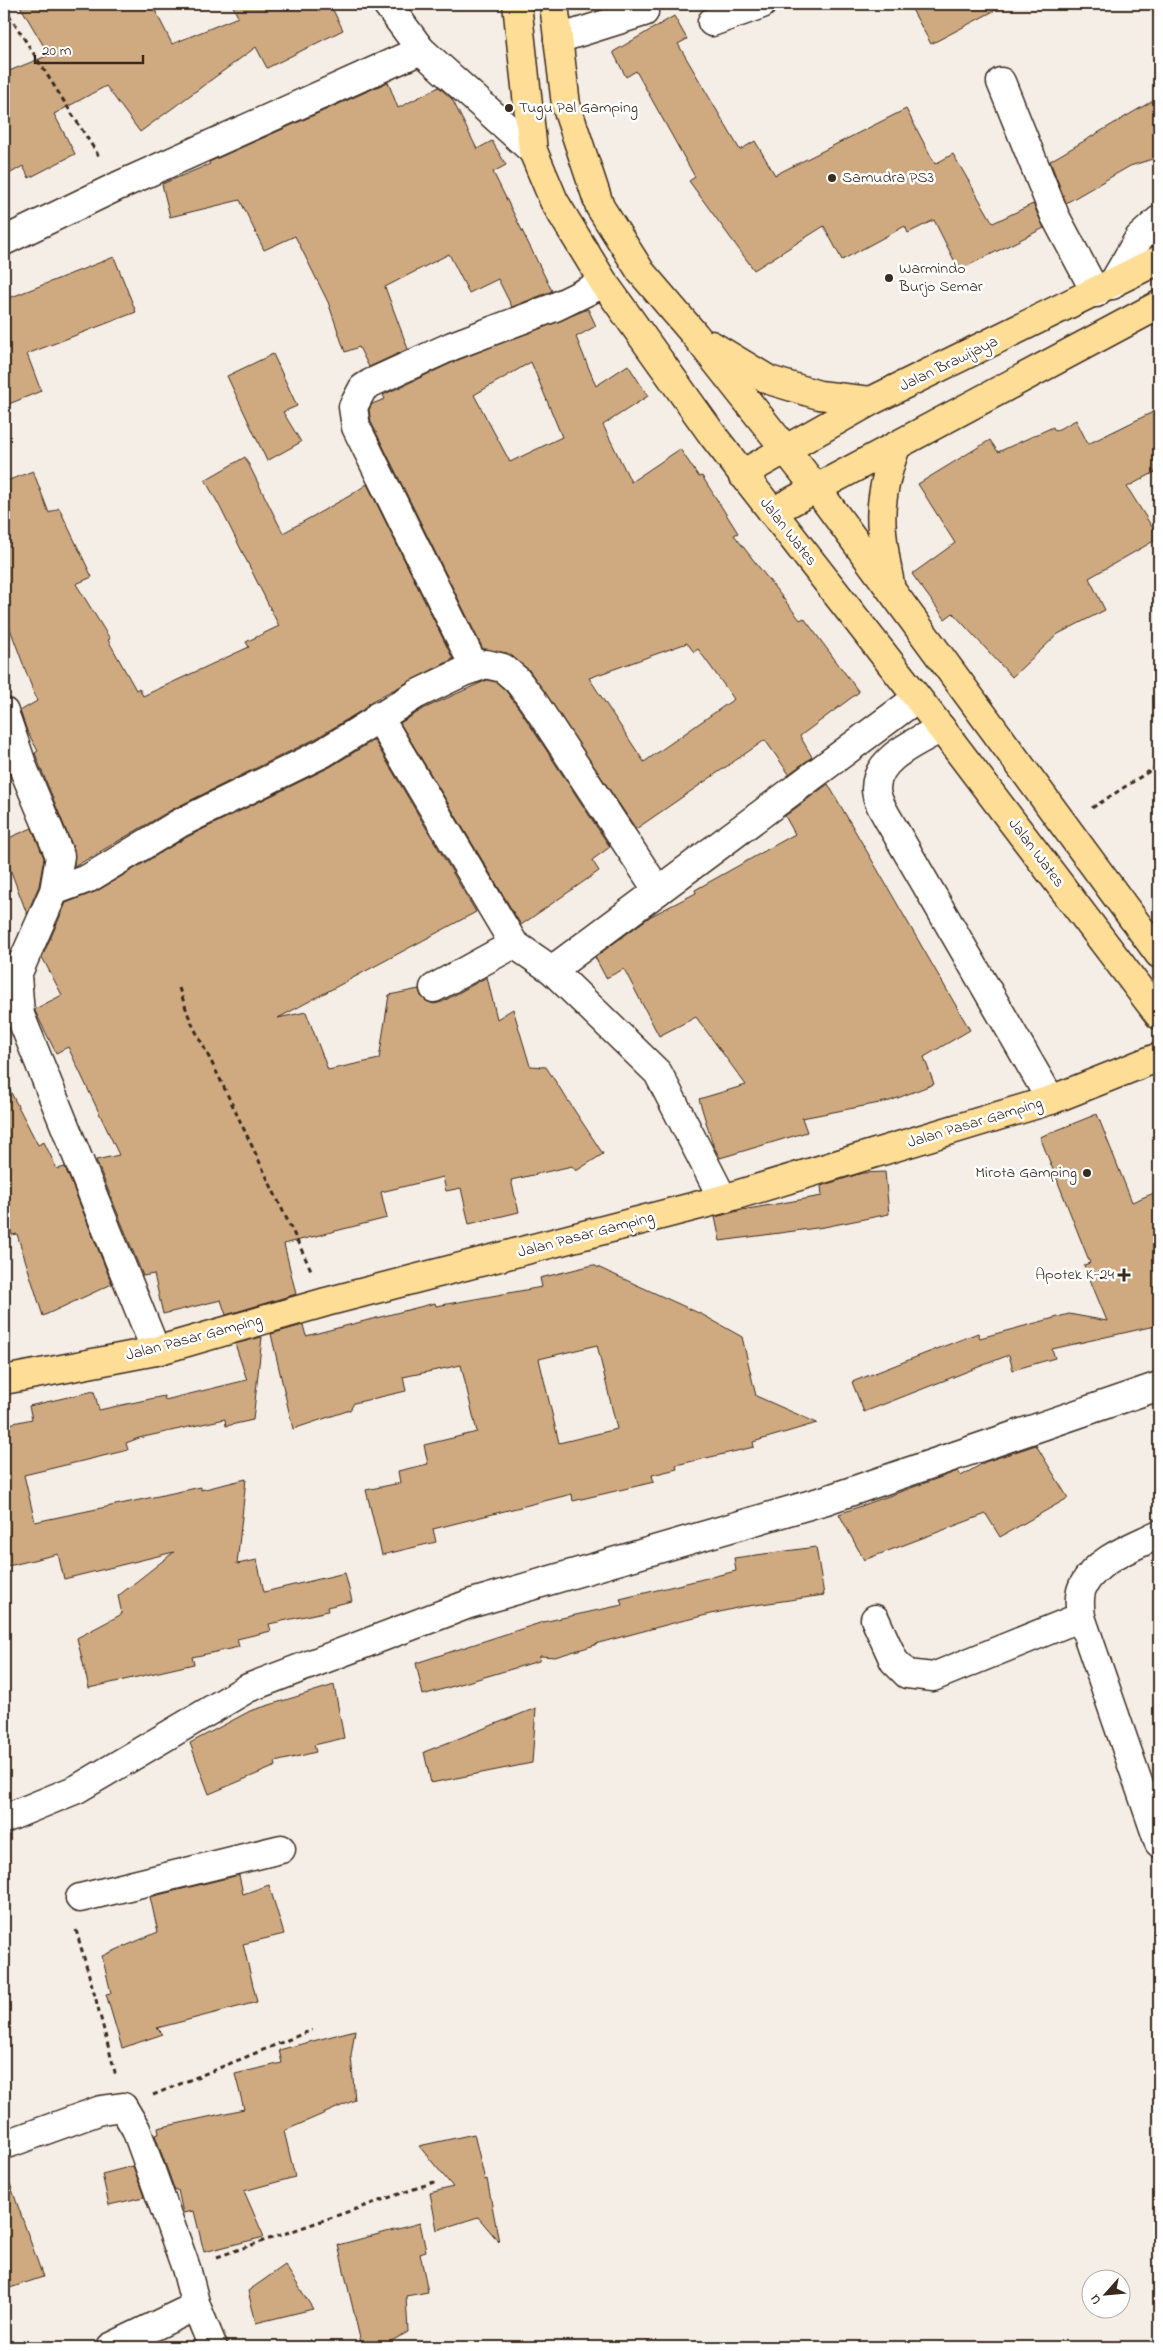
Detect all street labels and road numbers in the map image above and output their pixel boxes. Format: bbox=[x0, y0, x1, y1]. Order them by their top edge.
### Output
street label: Jalan Brawijaya bbox=[896, 330, 1002, 398]
street label: Jalan Wates bbox=[753, 493, 823, 571]
street label: Jalan Wates bbox=[1002, 813, 1070, 893]
street label: Jalan Pasar Gamping bbox=[904, 1091, 1046, 1155]
street label: Jalan Pasar Gamping bbox=[515, 1205, 657, 1265]
street label: Jalan Pasar Gamping bbox=[123, 1308, 265, 1368]

